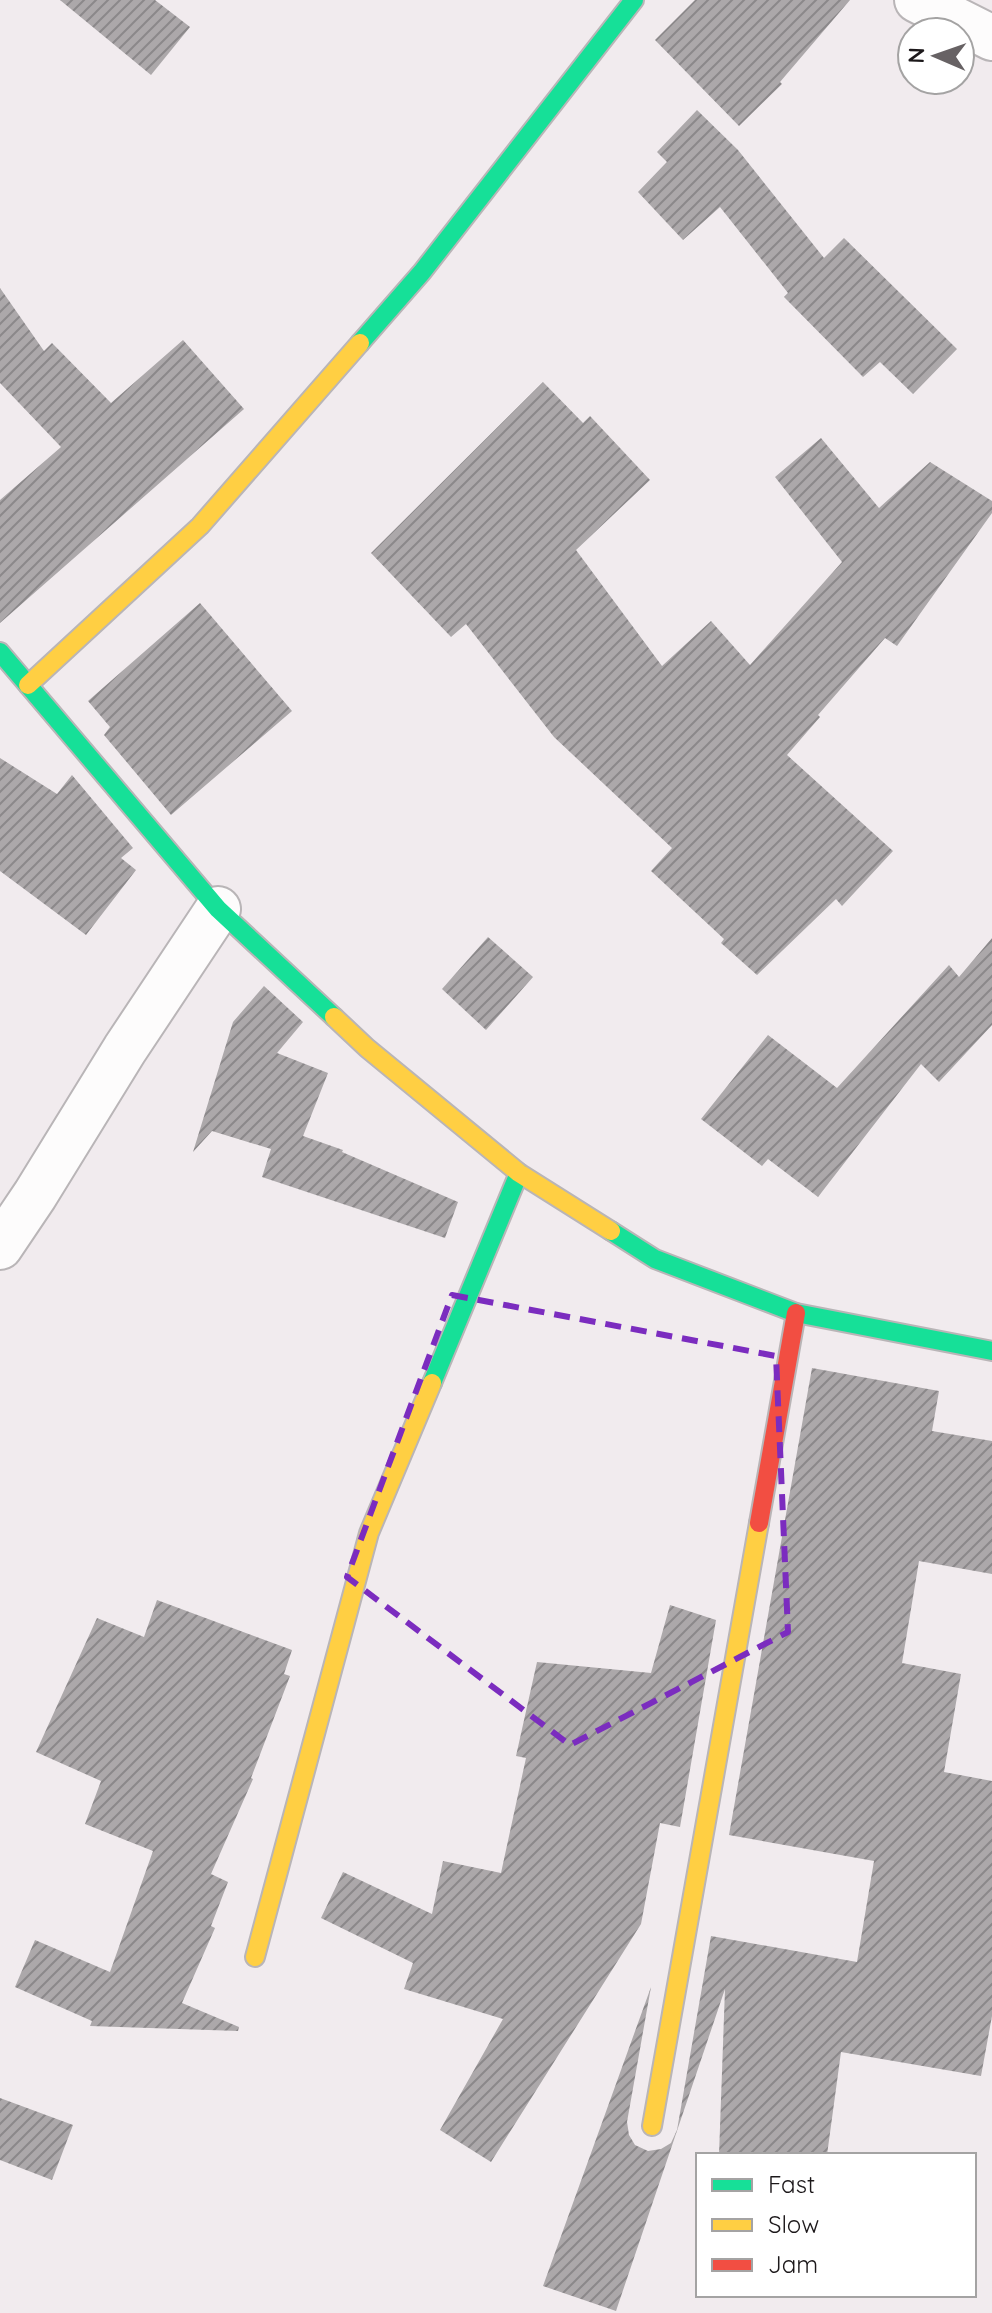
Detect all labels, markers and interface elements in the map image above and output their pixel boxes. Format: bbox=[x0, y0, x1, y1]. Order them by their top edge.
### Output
north arrow bbox=[896, 16, 976, 96]
text: N bbox=[902, 47, 930, 64]
legend bbox=[696, 2153, 976, 2297]
text: Fast bbox=[768, 2169, 815, 2199]
text: Slow bbox=[768, 2209, 819, 2239]
text: Jam bbox=[768, 2249, 818, 2279]

